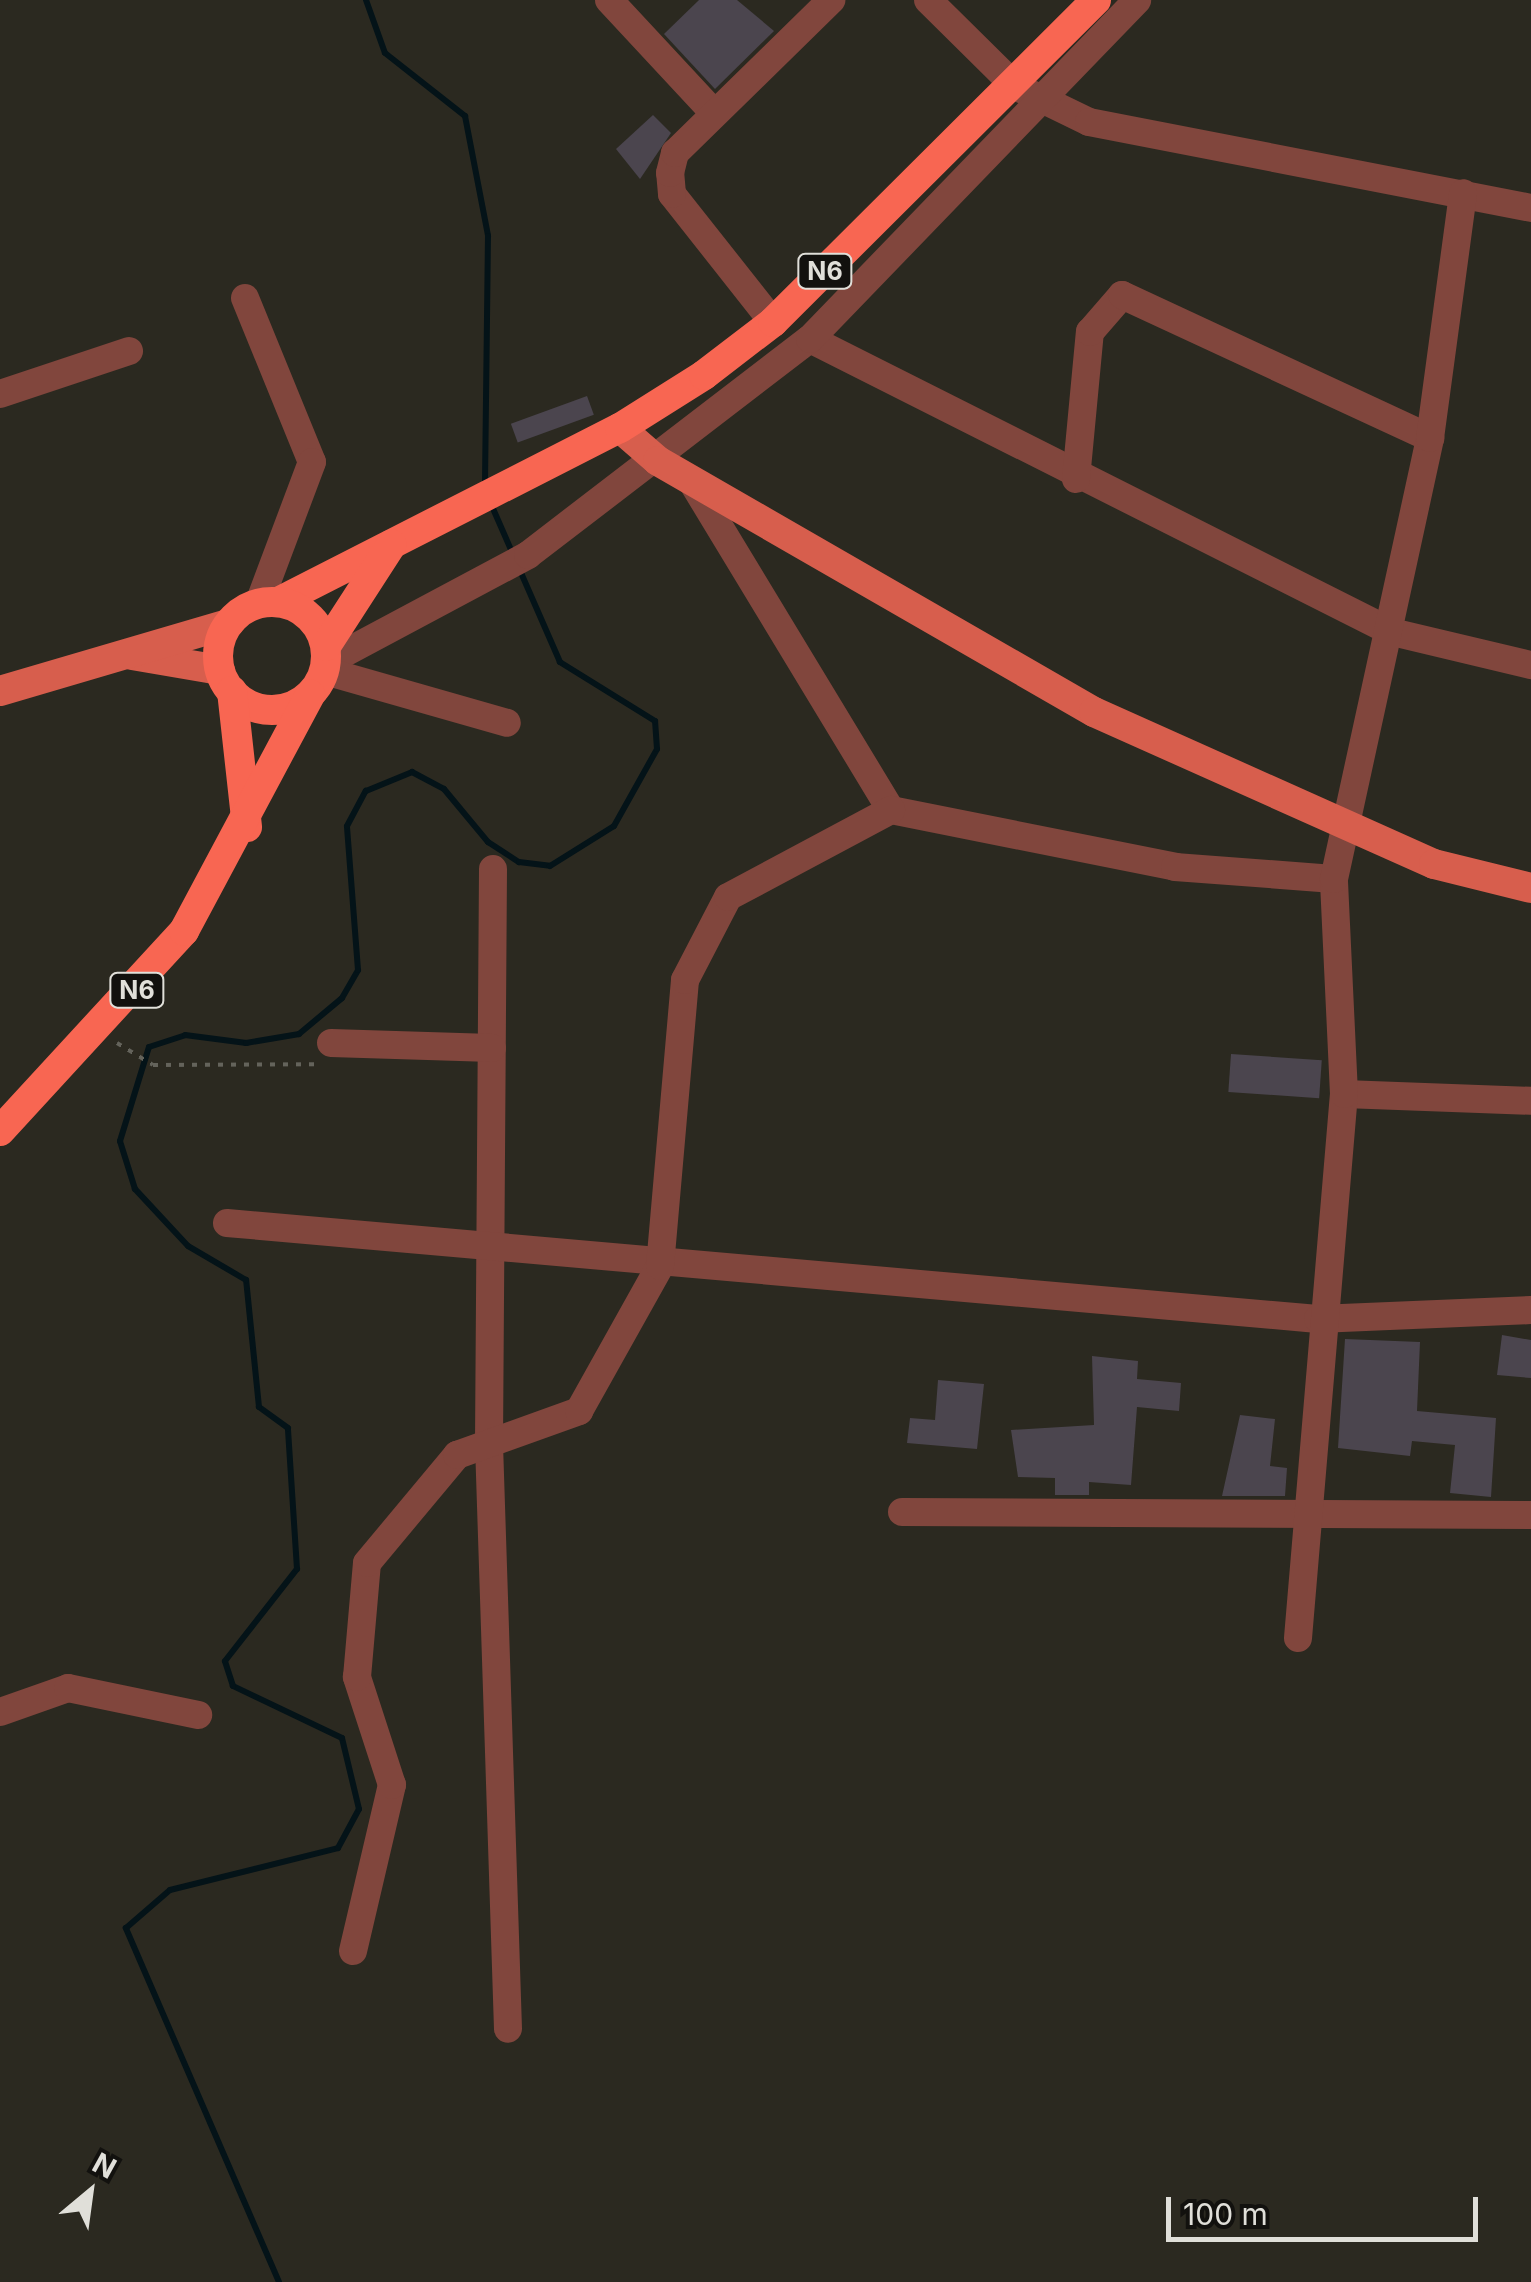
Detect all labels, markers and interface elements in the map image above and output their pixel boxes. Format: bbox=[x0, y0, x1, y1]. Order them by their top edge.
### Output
road number: N6 bbox=[795, 251, 855, 291]
road number: N6 bbox=[107, 970, 167, 1010]
north arrow bbox=[40, 2142, 140, 2242]
text: N bbox=[87, 2146, 122, 2186]
scale bar bbox=[1171, 2177, 1484, 2239]
text: 100 m bbox=[1183, 2196, 1268, 2232]

